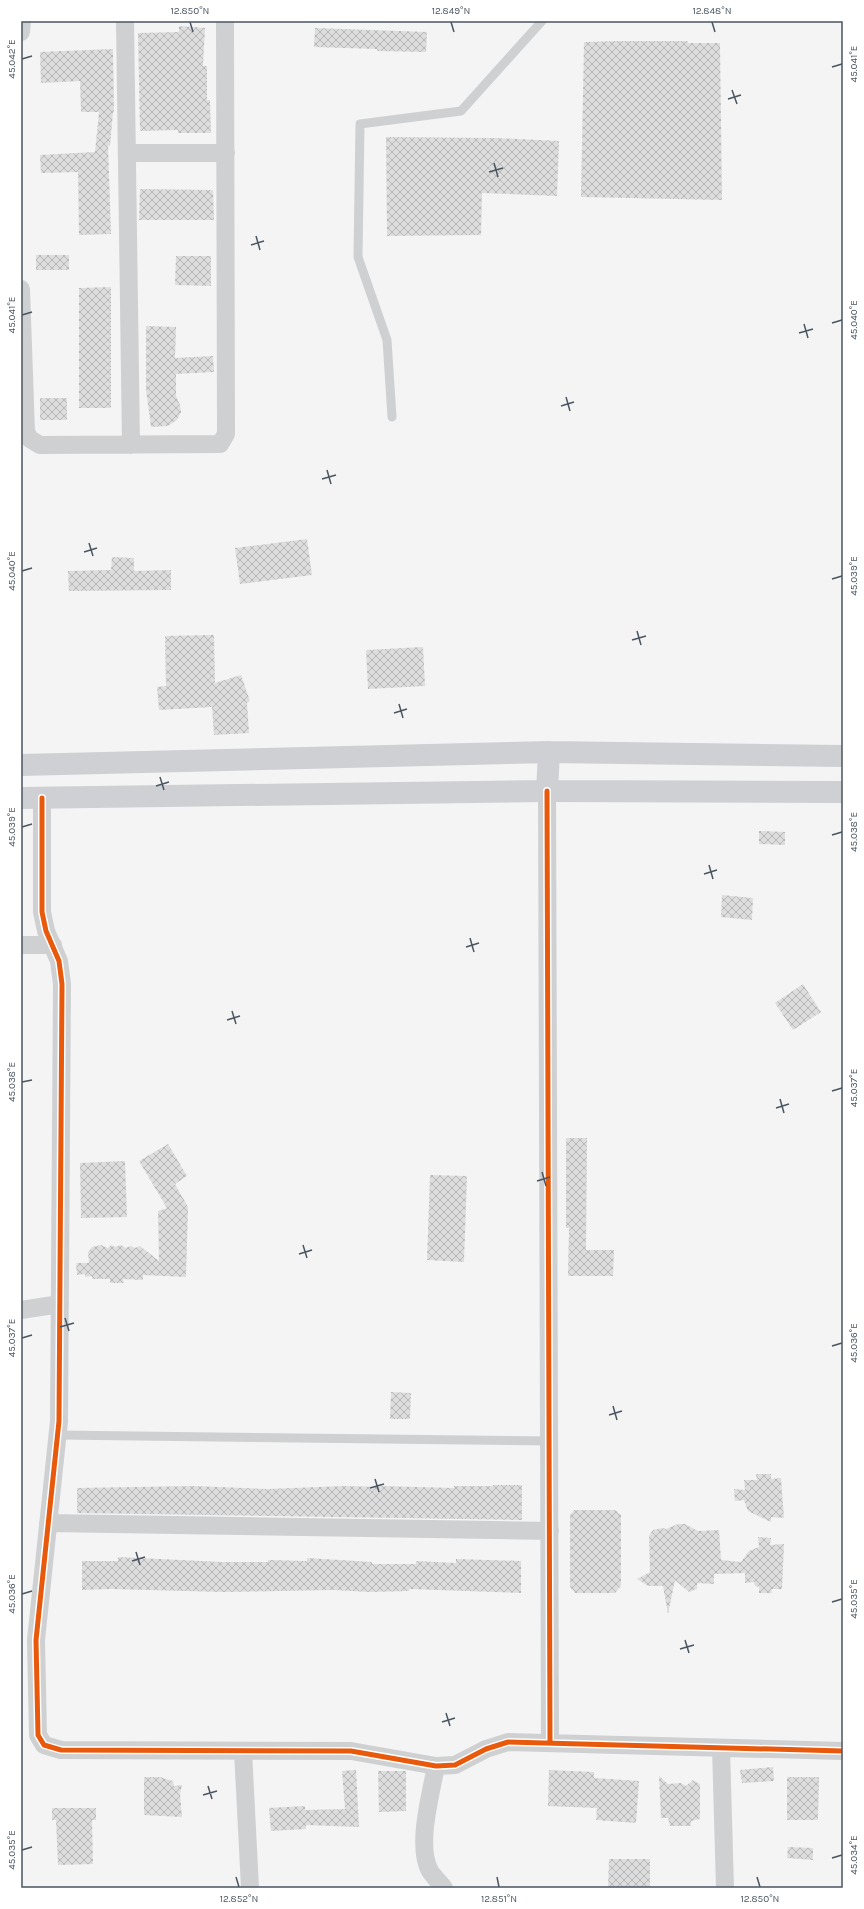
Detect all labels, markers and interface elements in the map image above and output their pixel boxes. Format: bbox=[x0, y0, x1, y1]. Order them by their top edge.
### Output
text: 12.850°N bbox=[171, 5, 209, 17]
text: 12.849°N bbox=[432, 5, 470, 17]
text: 12.848°N bbox=[692, 5, 732, 17]
text: 45.042°E bbox=[6, 39, 18, 79]
text: 45.041°E bbox=[848, 46, 860, 82]
text: 45.041°E bbox=[6, 297, 18, 333]
text: 45.040°E bbox=[848, 300, 860, 340]
text: 45.040°E bbox=[6, 551, 18, 591]
text: 45.039°E bbox=[848, 556, 860, 596]
text: 45.039°E bbox=[6, 807, 18, 847]
text: 45.038°E bbox=[848, 812, 860, 852]
text: 45.038°E bbox=[6, 1062, 18, 1102]
text: 45.037°E bbox=[848, 1069, 860, 1107]
text: 45.037°E bbox=[6, 1319, 18, 1357]
text: 45.036°E bbox=[848, 1323, 860, 1363]
text: 45.036°E bbox=[6, 1574, 18, 1614]
text: 45.035°E bbox=[848, 1579, 860, 1619]
text: 45.035°E bbox=[6, 1830, 18, 1870]
text: 45.034°E bbox=[848, 1835, 860, 1875]
text: 12.852°N bbox=[220, 1893, 258, 1905]
text: 12.851°N bbox=[481, 1893, 517, 1905]
text: 12.850°N bbox=[741, 1893, 779, 1905]

